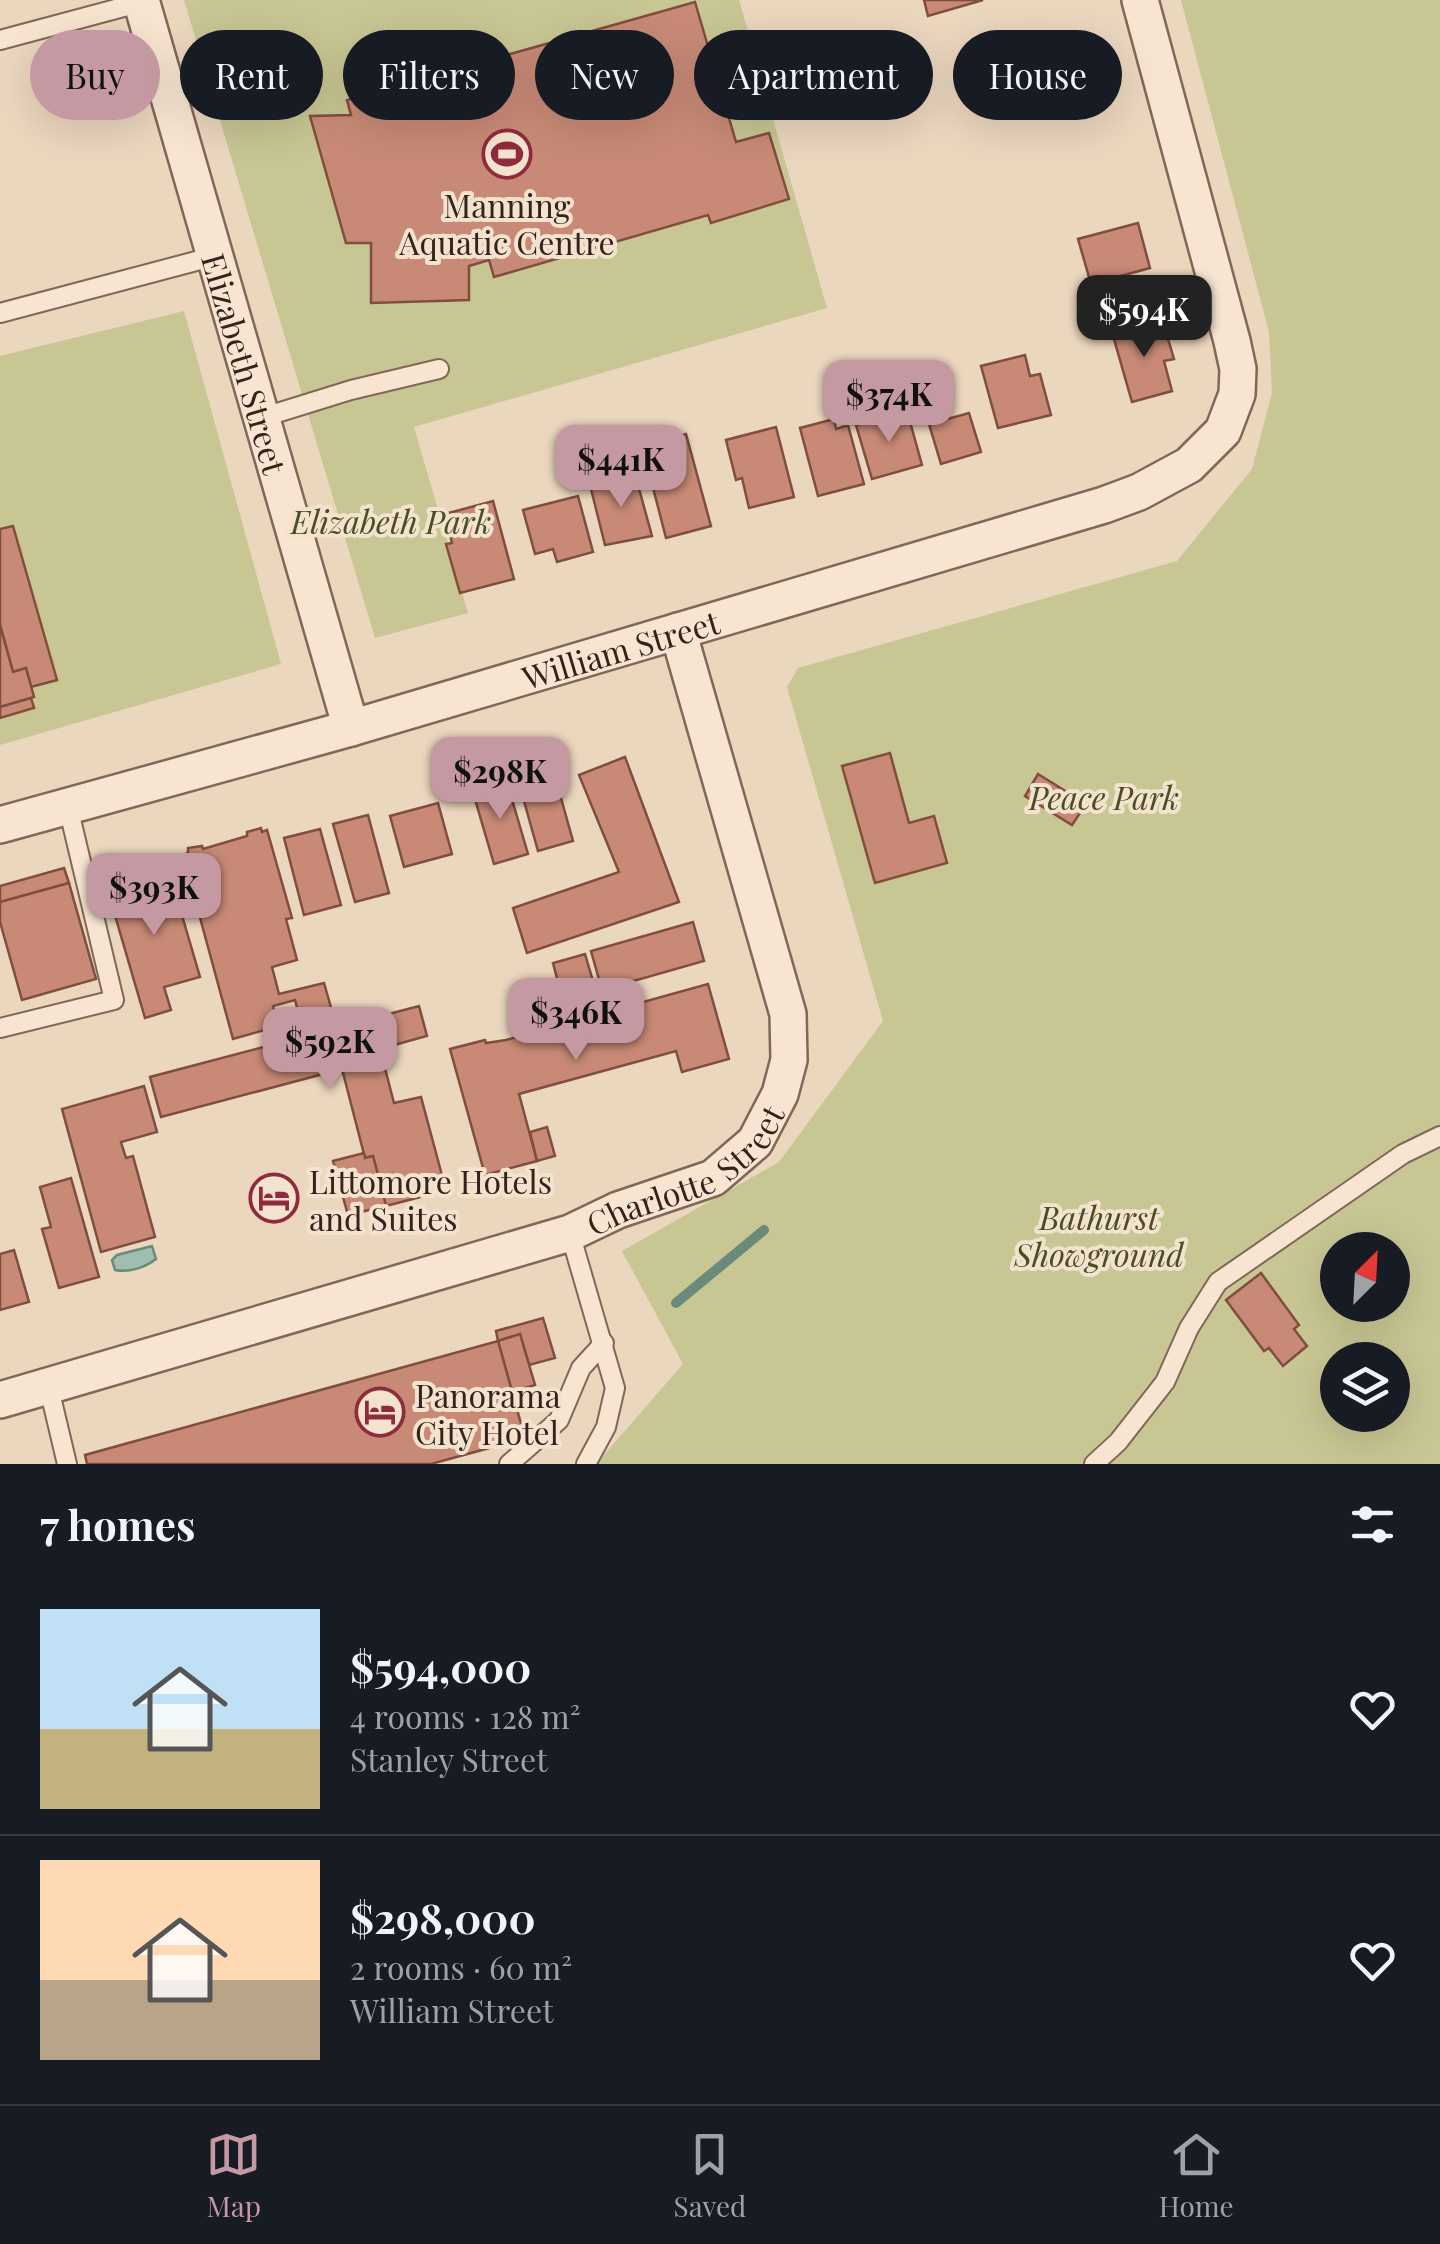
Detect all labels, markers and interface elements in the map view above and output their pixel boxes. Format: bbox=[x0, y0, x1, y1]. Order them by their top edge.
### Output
chip: Buy bbox=[30, 30, 160, 120]
chip: Rent bbox=[180, 30, 323, 120]
chip: Filters bbox=[343, 30, 515, 120]
chip: New bbox=[535, 30, 674, 120]
chip: Apartment bbox=[694, 30, 933, 120]
chip: House bbox=[953, 30, 1122, 120]
sports icon: Manning Aquatic Centre bbox=[481, 128, 533, 180]
place label: Manning Aquatic Centre bbox=[398, 183, 615, 263]
street label: Elizabeth Street bbox=[194, 248, 298, 479]
pin: $594K bbox=[1074, 275, 1214, 360]
text: $594K bbox=[1099, 286, 1189, 329]
pin: $374K bbox=[819, 360, 959, 445]
text: $374K bbox=[846, 371, 932, 414]
pin: $441K bbox=[551, 425, 691, 510]
text: $441K bbox=[577, 436, 665, 479]
park label: Elizabeth Park bbox=[289, 499, 491, 542]
street label: William Street bbox=[516, 599, 725, 698]
pin: $298K bbox=[430, 737, 570, 822]
text: $298K bbox=[453, 748, 547, 791]
park label: Peace Park bbox=[1027, 775, 1179, 818]
pin: $393K bbox=[84, 853, 224, 938]
text: $393K bbox=[109, 864, 199, 907]
pin: $346K bbox=[506, 978, 646, 1063]
text: $346K bbox=[530, 989, 622, 1032]
pin: $592K bbox=[260, 1007, 400, 1092]
text: $592K bbox=[285, 1018, 375, 1061]
street label: Charlotte Street bbox=[579, 1097, 793, 1244]
place label: Littomore Hotels and Suites bbox=[309, 1159, 552, 1239]
hotel icon: Littomore Hotels and Suites bbox=[248, 1172, 300, 1224]
park label: Bathurst Showground bbox=[1013, 1195, 1185, 1275]
north arrow bbox=[1320, 1232, 1410, 1322]
map controls bbox=[1320, 1232, 1410, 1432]
button: layers bbox=[1320, 1342, 1410, 1432]
place label: Panorama City Hotel bbox=[415, 1373, 561, 1453]
hotel icon: Panorama City Hotel bbox=[354, 1386, 406, 1438]
text: 7 homes bbox=[40, 1496, 195, 1552]
icon: filters bbox=[1345, 1497, 1400, 1552]
text: $594,000 bbox=[350, 1638, 531, 1694]
icon: home bbox=[120, 1649, 240, 1769]
icon: heart bbox=[1345, 1682, 1400, 1737]
text: 4 rooms · 128 m² bbox=[350, 1694, 581, 1737]
text: Stanley Street bbox=[350, 1737, 548, 1780]
text: $298,000 bbox=[350, 1889, 536, 1945]
icon: home bbox=[120, 1900, 240, 2020]
icon: heart bbox=[1345, 1933, 1400, 1988]
text: 2 rooms · 60 m² bbox=[350, 1945, 572, 1988]
text: William Street bbox=[350, 1988, 554, 2031]
tab: Map bbox=[206, 2127, 261, 2224]
tab: Saved bbox=[674, 2127, 746, 2224]
tab: Home bbox=[1159, 2127, 1234, 2224]

